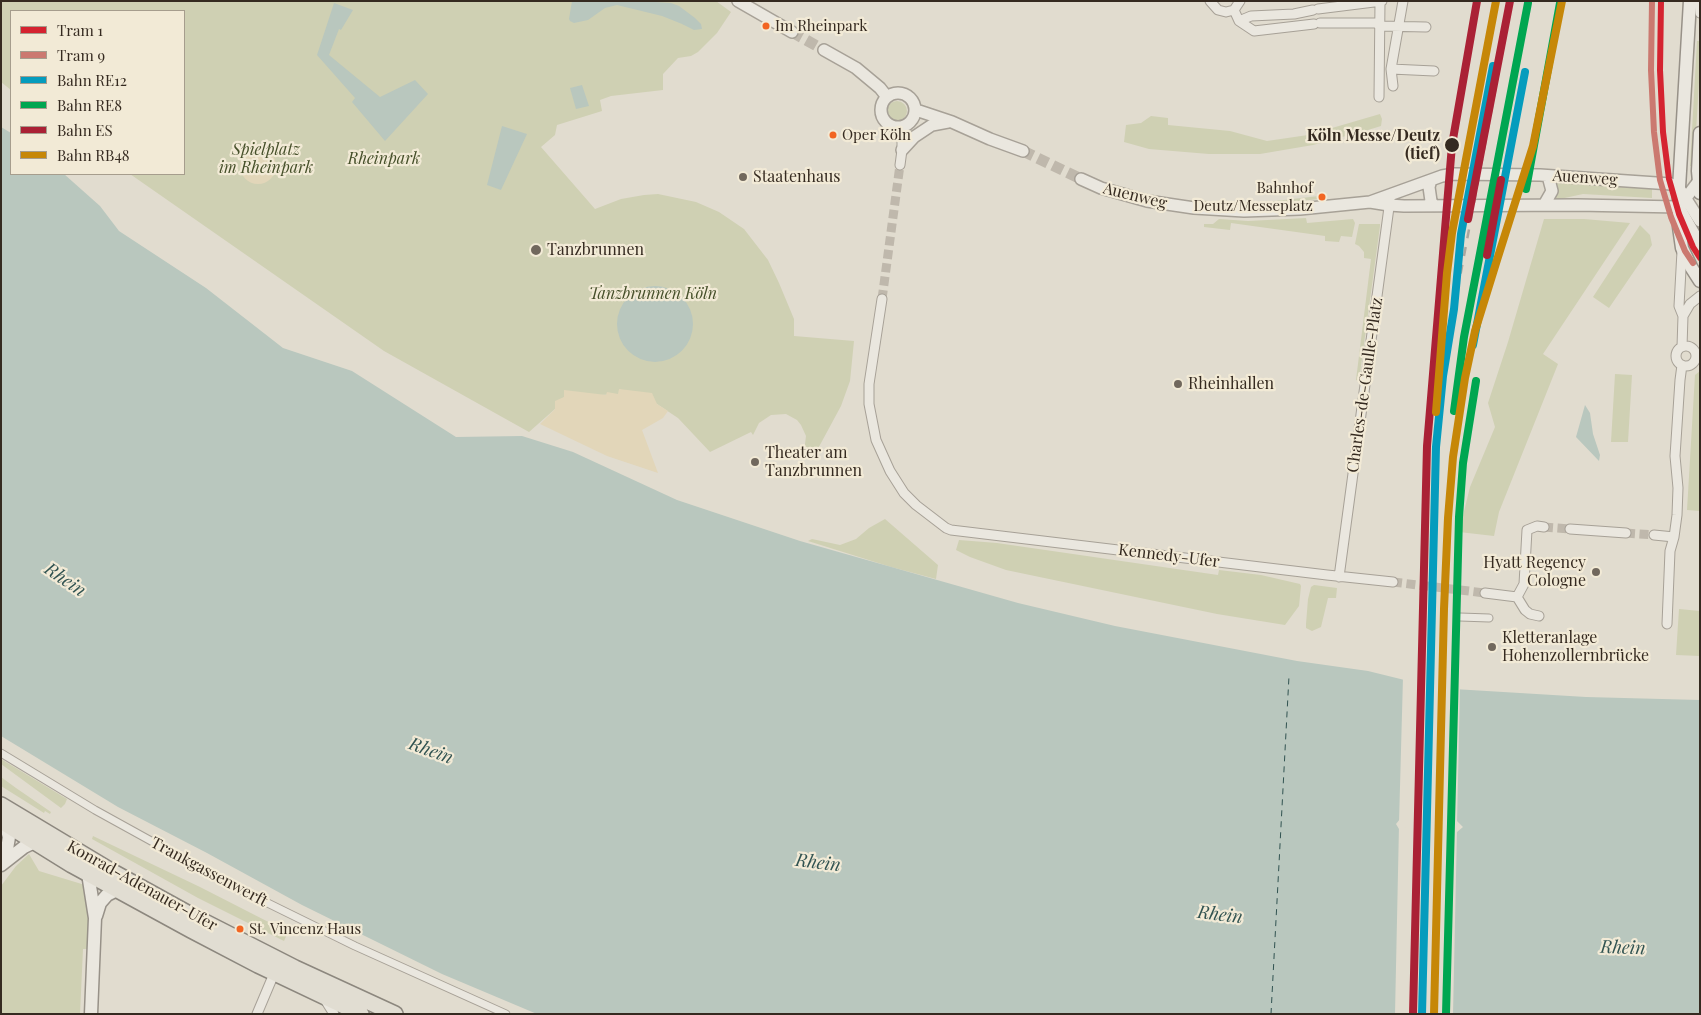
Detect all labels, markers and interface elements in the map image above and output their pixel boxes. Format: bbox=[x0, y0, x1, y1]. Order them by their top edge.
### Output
legend bbox=[10, 10, 185, 175]
place label: Im Rheinpark bbox=[775, 17, 867, 35]
text: Tram 1 bbox=[57, 20, 103, 40]
marker: Im Rheinpark bbox=[761, 21, 771, 31]
text: Tram 9 bbox=[57, 45, 105, 65]
text: Bahn RE12 bbox=[57, 70, 127, 90]
text: Bahn RE8 bbox=[57, 95, 122, 115]
text: Bahn ES bbox=[57, 120, 113, 140]
place label: Oper Köln bbox=[842, 126, 911, 144]
place label: Köln Messe/Deutz (tief) bbox=[1307, 126, 1440, 164]
marker: Oper Köln bbox=[828, 130, 838, 140]
marker: Köln Messe/Deutz (tief) bbox=[1443, 136, 1461, 154]
park label: Spielplatz im Rheinpark bbox=[219, 140, 313, 178]
text: Bahn RB48 bbox=[57, 145, 130, 165]
park label: Rheinpark bbox=[348, 149, 420, 169]
street label: Auenweg bbox=[1552, 166, 1618, 190]
place label: Staatenhaus bbox=[753, 167, 840, 187]
marker: Staatenhaus bbox=[737, 171, 749, 183]
street label: Auenweg bbox=[1101, 179, 1169, 213]
place label: Bahnhof Deutz/Messeplatz bbox=[1194, 179, 1313, 214]
marker: Bahnhof Deutz/Messeplatz bbox=[1317, 192, 1327, 202]
place label: Tanzbrunnen bbox=[547, 240, 644, 260]
marker: Tanzbrunnen bbox=[529, 243, 543, 257]
park label: Tanzbrunnen Köln bbox=[589, 284, 717, 304]
street label: Charles-de-Gaulle-Platz bbox=[1343, 296, 1387, 474]
place label: Rheinhallen bbox=[1188, 374, 1274, 394]
marker: Rheinhallen bbox=[1172, 378, 1184, 390]
place label: Theater am Tanzbrunnen bbox=[765, 443, 862, 481]
marker: Theater am Tanzbrunnen bbox=[749, 456, 761, 468]
street label: Kennedy-Ufer bbox=[1117, 540, 1221, 572]
place label: Hyatt Regency Cologne bbox=[1483, 553, 1586, 591]
water label: Rhein bbox=[40, 558, 90, 602]
marker: Hyatt Regency Cologne bbox=[1590, 566, 1602, 578]
place label: Kletteranlage Hohenzollernbrücke bbox=[1502, 628, 1649, 666]
marker: Kletteranlage Hohenzollernbrücke bbox=[1486, 641, 1498, 653]
water label: Rhein bbox=[406, 733, 456, 769]
street label: Trankgassenwerft bbox=[147, 833, 271, 911]
street label: Konrad-Adenauer-Ufer bbox=[63, 837, 221, 935]
water label: Rhein bbox=[794, 850, 842, 876]
water label: Rhein bbox=[1196, 902, 1244, 928]
place label: St. Vincenz Haus bbox=[249, 920, 361, 938]
marker: St. Vincenz Haus bbox=[235, 924, 245, 934]
water label: Rhein bbox=[1600, 936, 1646, 960]

